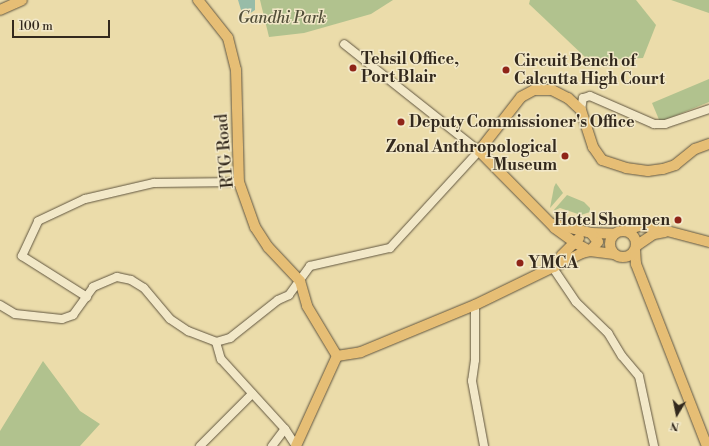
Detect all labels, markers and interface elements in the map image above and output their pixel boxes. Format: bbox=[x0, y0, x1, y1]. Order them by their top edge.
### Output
park label: Gandhi Park bbox=[238, 8, 326, 28]
scale bar bbox=[14, 12, 112, 38]
text: 100 m bbox=[19, 19, 53, 34]
place label: Tehsil Office, Port Blair bbox=[361, 49, 459, 87]
place label: Circuit Bench of Calcutta High Court bbox=[514, 51, 665, 89]
marker: Tehsil Office, Port Blair bbox=[348, 63, 358, 73]
marker: Circuit Bench of Calcutta High Court bbox=[501, 65, 511, 75]
place label: Deputy Commissioner's Office bbox=[409, 112, 635, 132]
street label: RTG Road bbox=[212, 113, 238, 189]
marker: Deputy Commissioner's Office bbox=[396, 117, 406, 127]
place label: Zonal Anthropological Museum bbox=[386, 137, 557, 175]
marker: Zonal Anthropological Museum bbox=[560, 151, 570, 161]
place label: Hotel Shompen bbox=[554, 210, 670, 230]
marker: Hotel Shompen bbox=[673, 215, 683, 225]
place label: YMCA bbox=[528, 253, 578, 273]
marker: YMCA bbox=[515, 258, 525, 268]
north arrow bbox=[657, 394, 697, 434]
text: N bbox=[669, 418, 680, 433]

